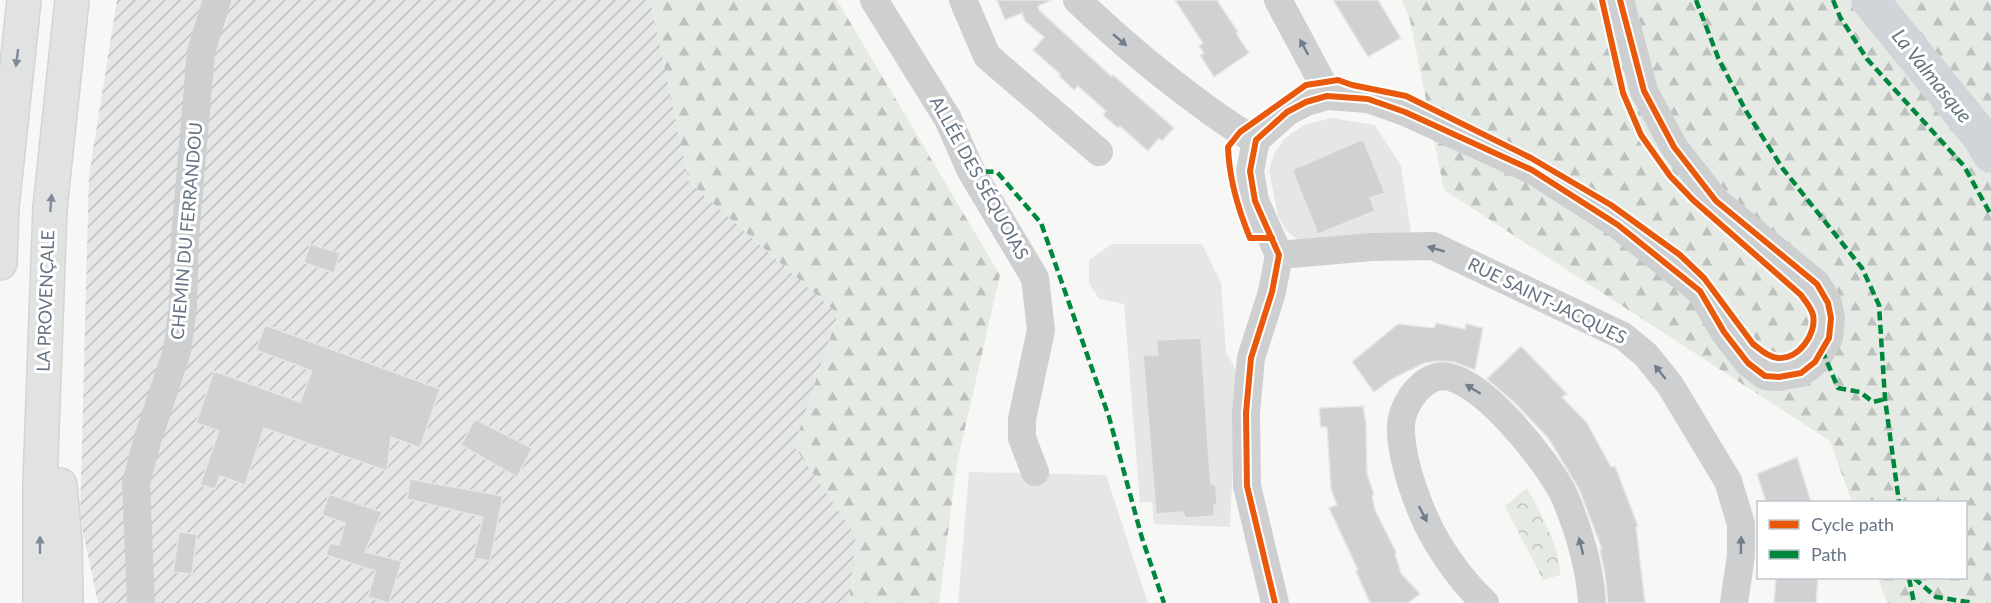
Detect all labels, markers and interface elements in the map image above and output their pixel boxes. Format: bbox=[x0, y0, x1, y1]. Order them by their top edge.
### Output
water label: La Valmasque bbox=[1888, 24, 1978, 127]
one-way arrow bbox=[1112, 33, 1128, 46]
one-way arrow bbox=[1299, 39, 1308, 56]
one-way arrow bbox=[12, 49, 21, 68]
street label: ALLÉE DES SÉQUOIAS bbox=[926, 92, 1034, 263]
street label: CHEMIN DU FERRANDOU bbox=[166, 121, 206, 341]
one-way arrow bbox=[46, 193, 56, 212]
street label: LA PROVENÇALE bbox=[32, 230, 58, 372]
one-way arrow bbox=[1427, 244, 1445, 253]
street label: RUE SAINT-JACQUES bbox=[1464, 252, 1630, 348]
one-way arrow bbox=[1653, 364, 1666, 380]
one-way arrow bbox=[1465, 383, 1481, 395]
legend bbox=[1757, 501, 1967, 579]
one-way arrow bbox=[1419, 506, 1428, 523]
text: Cycle path bbox=[1811, 513, 1894, 535]
one-way arrow bbox=[35, 535, 45, 554]
one-way arrow bbox=[1736, 535, 1746, 554]
one-way arrow bbox=[1576, 536, 1586, 555]
text: Path bbox=[1811, 543, 1847, 565]

